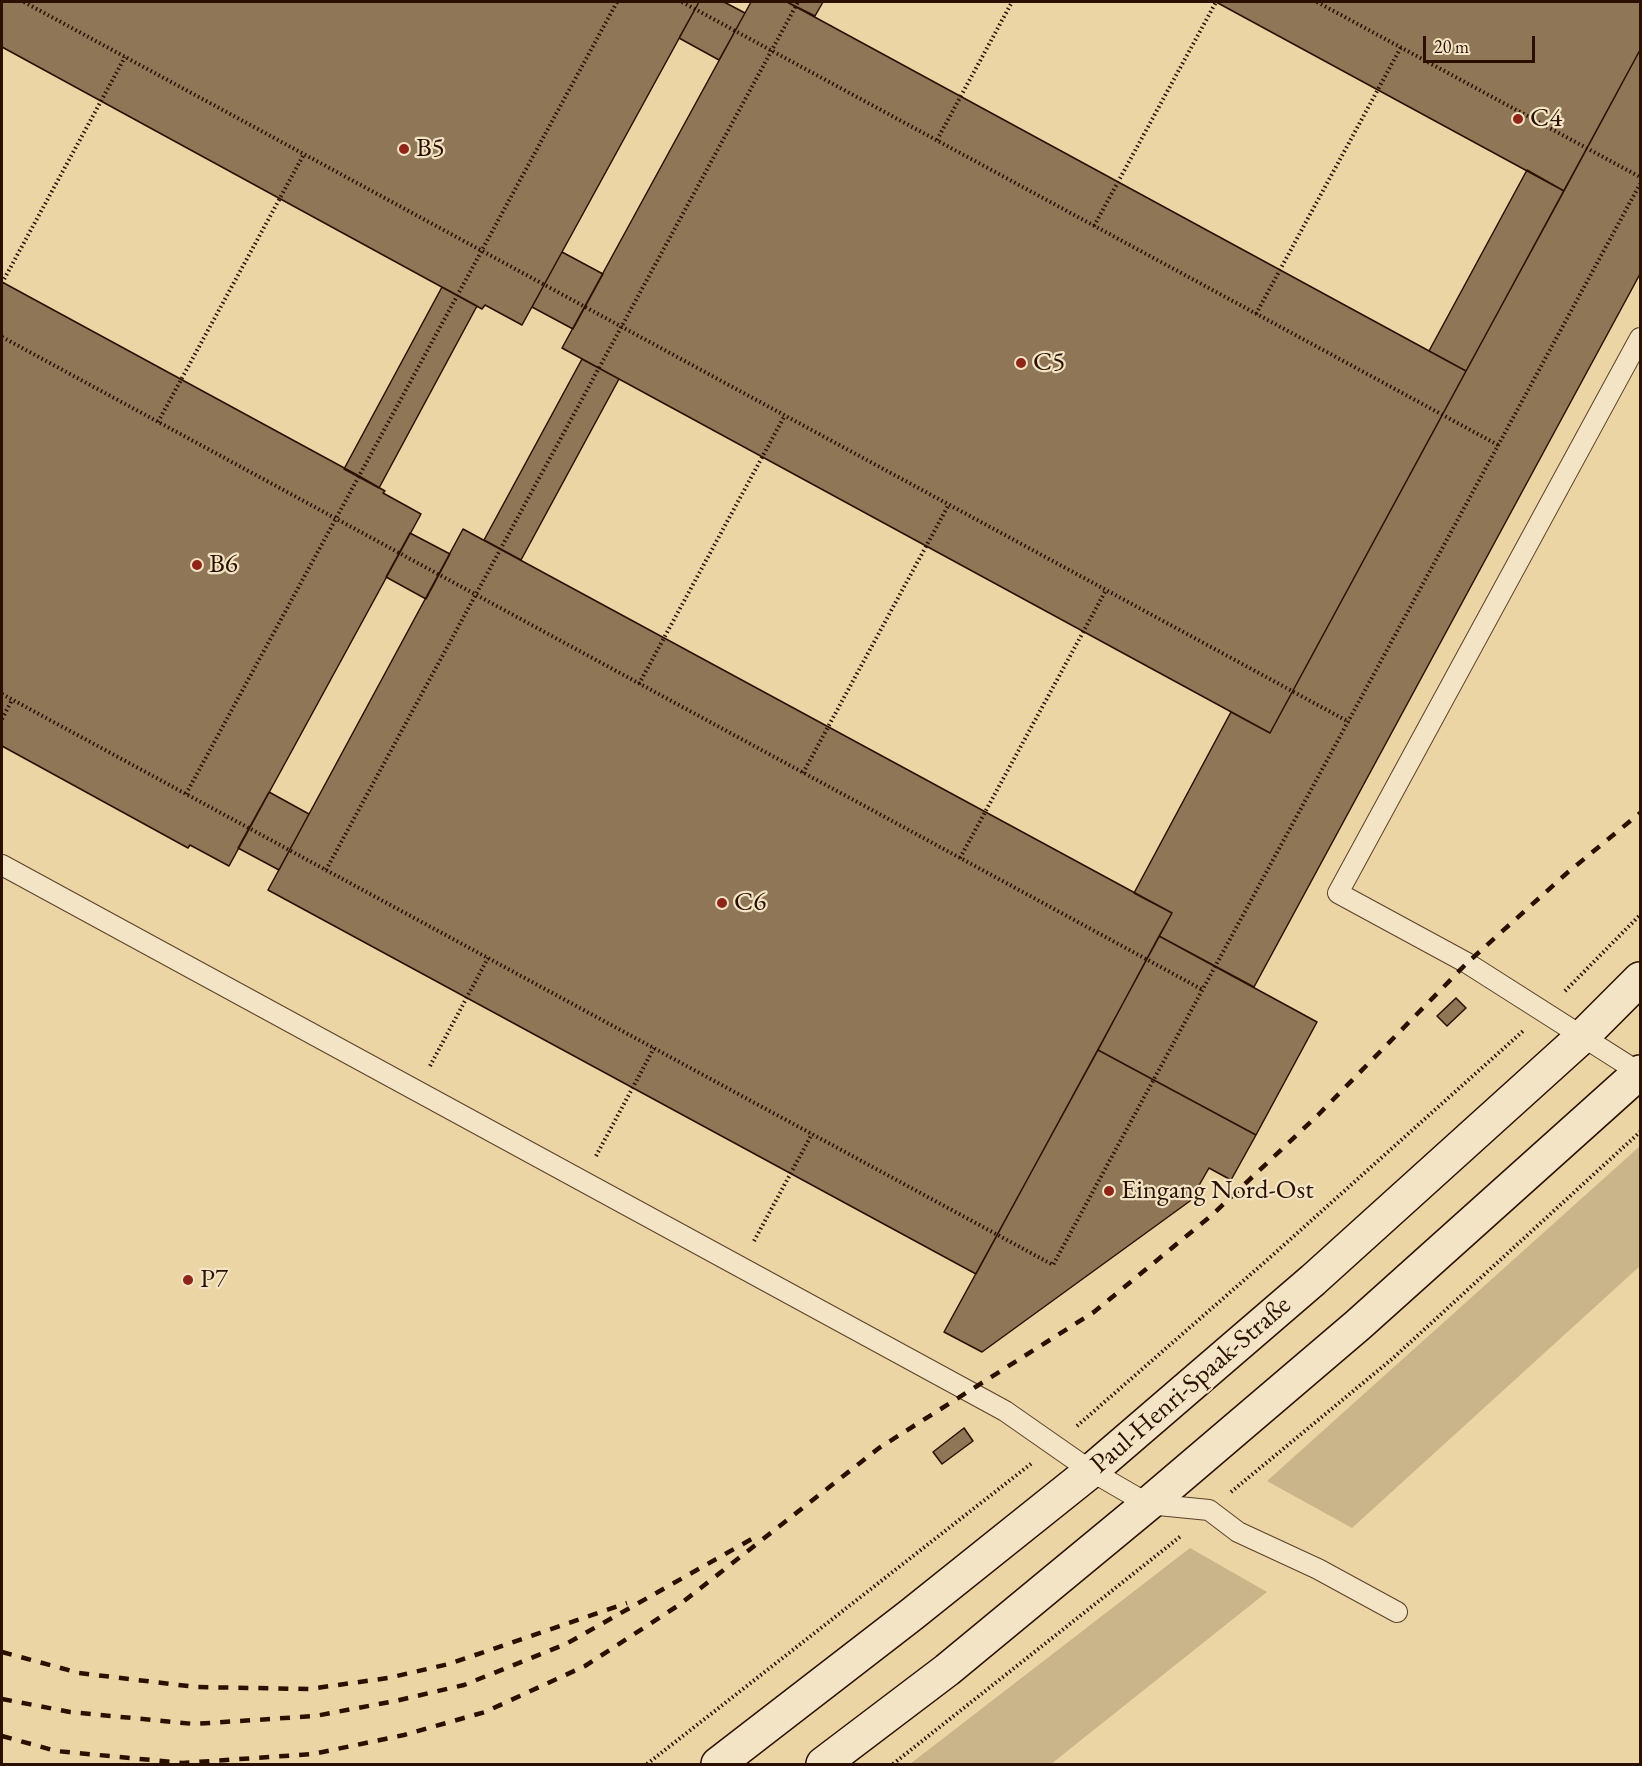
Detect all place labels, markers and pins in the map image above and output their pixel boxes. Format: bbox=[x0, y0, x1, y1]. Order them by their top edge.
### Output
place label: C4 bbox=[1530, 103, 1562, 135]
marker: C4 bbox=[1511, 112, 1525, 126]
place label: B5 bbox=[416, 133, 445, 165]
marker: B5 bbox=[397, 142, 411, 156]
place label: C5 bbox=[1033, 347, 1065, 379]
marker: C5 bbox=[1014, 356, 1028, 370]
place label: B6 bbox=[209, 549, 238, 581]
marker: B6 bbox=[190, 558, 204, 572]
place label: C6 bbox=[734, 887, 766, 919]
marker: C6 bbox=[715, 896, 729, 910]
place label: Eingang Nord-Ost bbox=[1121, 1175, 1314, 1207]
marker: Eingang Nord-Ost bbox=[1102, 1184, 1116, 1198]
place label: P7 bbox=[200, 1264, 228, 1296]
marker: P7 bbox=[181, 1273, 195, 1287]

